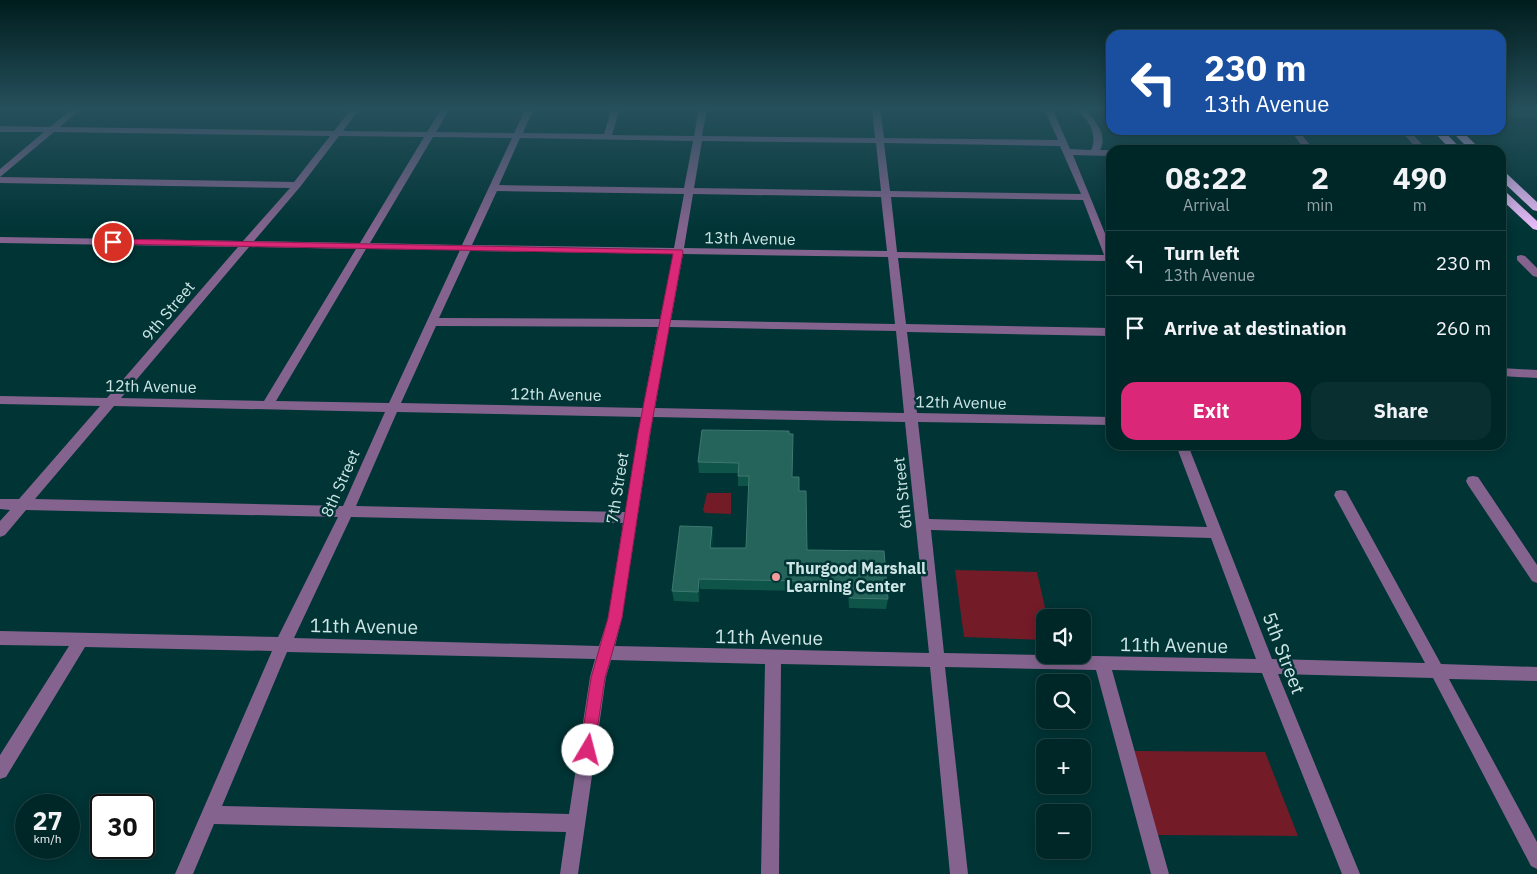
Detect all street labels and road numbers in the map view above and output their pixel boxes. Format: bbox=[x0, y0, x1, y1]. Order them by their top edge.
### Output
street label: 13th Avenue bbox=[704, 227, 796, 249]
street label: 9th Street bbox=[137, 277, 199, 345]
street label: 12th Avenue bbox=[105, 375, 197, 397]
street label: 12th Avenue bbox=[510, 383, 602, 405]
street label: 12th Avenue bbox=[915, 391, 1007, 413]
street label: 8th Street bbox=[316, 446, 364, 520]
street label: 7th Street bbox=[601, 451, 633, 525]
street label: 6th Street bbox=[888, 456, 916, 530]
street label: 5th Street bbox=[1257, 609, 1311, 697]
street label: 11th Avenue bbox=[310, 613, 418, 639]
street label: 11th Avenue bbox=[715, 624, 823, 650]
street label: 11th Avenue bbox=[1120, 632, 1228, 658]

